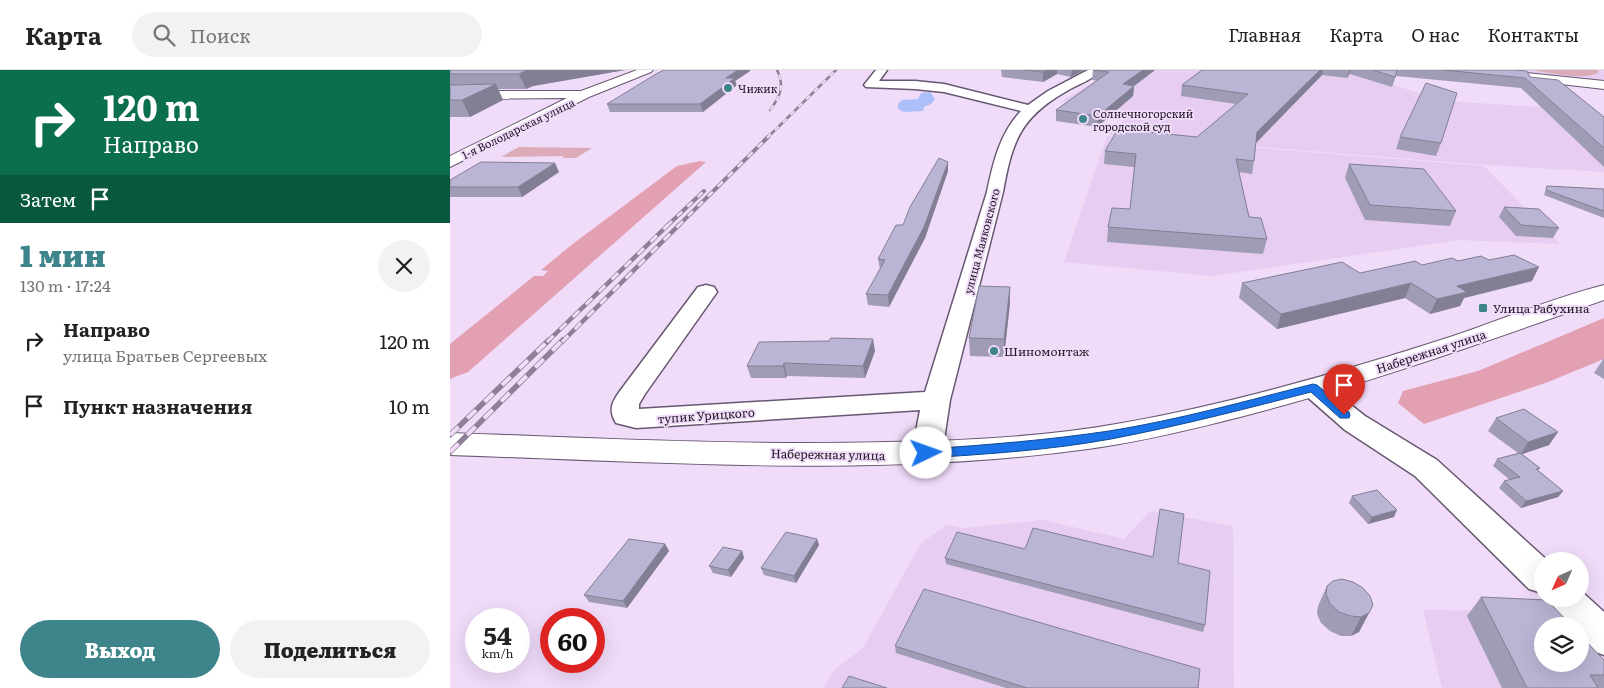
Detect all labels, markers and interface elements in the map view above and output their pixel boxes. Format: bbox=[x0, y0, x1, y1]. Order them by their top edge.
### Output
search box bbox=[132, 12, 482, 57]
text: Карта bbox=[25, 17, 102, 52]
icon: search bbox=[150, 21, 178, 49]
text: Поиск bbox=[190, 21, 251, 49]
text: Главная bbox=[1228, 21, 1301, 48]
text: Карта bbox=[1329, 21, 1383, 48]
text: О нас bbox=[1411, 21, 1459, 48]
text: Контакты bbox=[1487, 21, 1579, 48]
text: 120 m bbox=[103, 80, 200, 132]
place label: Чижик bbox=[738, 80, 778, 96]
marker: Чижик bbox=[722, 82, 734, 94]
icon: right bbox=[20, 90, 85, 155]
street label: 1-я Володарская улица bbox=[459, 94, 577, 162]
place label: Солнечногорский городской суд bbox=[1093, 105, 1193, 134]
marker: Солнечногорский городской суд bbox=[1077, 113, 1089, 125]
text: Направо bbox=[103, 127, 199, 160]
text: Затем bbox=[20, 185, 76, 213]
icon: arrive bbox=[86, 185, 114, 213]
street label: улица Маяковского bbox=[959, 186, 1003, 296]
text: 1 мин bbox=[20, 232, 106, 276]
button: close bbox=[378, 240, 430, 292]
text: 130 m · 17:24 bbox=[20, 273, 111, 297]
place label: Улица Рабухина bbox=[1493, 299, 1590, 317]
marker: Улица Рабухина bbox=[1477, 302, 1489, 314]
text: Направо bbox=[63, 315, 150, 343]
street label: Набережная улица bbox=[1374, 325, 1489, 377]
icon: right bbox=[20, 327, 48, 355]
text: 120 m bbox=[379, 327, 430, 355]
place label: Шиномонтаж bbox=[1004, 342, 1090, 360]
text: улица Братьев Сергеевых bbox=[63, 343, 267, 367]
marker: Шиномонтаж bbox=[988, 345, 1000, 357]
pin bbox=[1323, 364, 1365, 415]
icon: arrive bbox=[1330, 371, 1358, 399]
icon: arrive bbox=[20, 392, 48, 420]
text: Пункт назначения bbox=[63, 392, 252, 420]
text: 10 m bbox=[389, 392, 430, 420]
street label: тупик Урицкого bbox=[657, 403, 755, 427]
position arrow bbox=[899, 426, 951, 478]
street label: Набережная улица bbox=[771, 444, 886, 464]
north arrow bbox=[1534, 552, 1589, 608]
map controls bbox=[1534, 552, 1589, 672]
speed limit sign: 60 bbox=[540, 608, 605, 673]
text: 54 bbox=[483, 616, 512, 653]
button: layers bbox=[1534, 617, 1589, 672]
button: Выход bbox=[20, 620, 220, 678]
button: Поделиться bbox=[230, 620, 430, 678]
text: km/h bbox=[482, 644, 513, 662]

